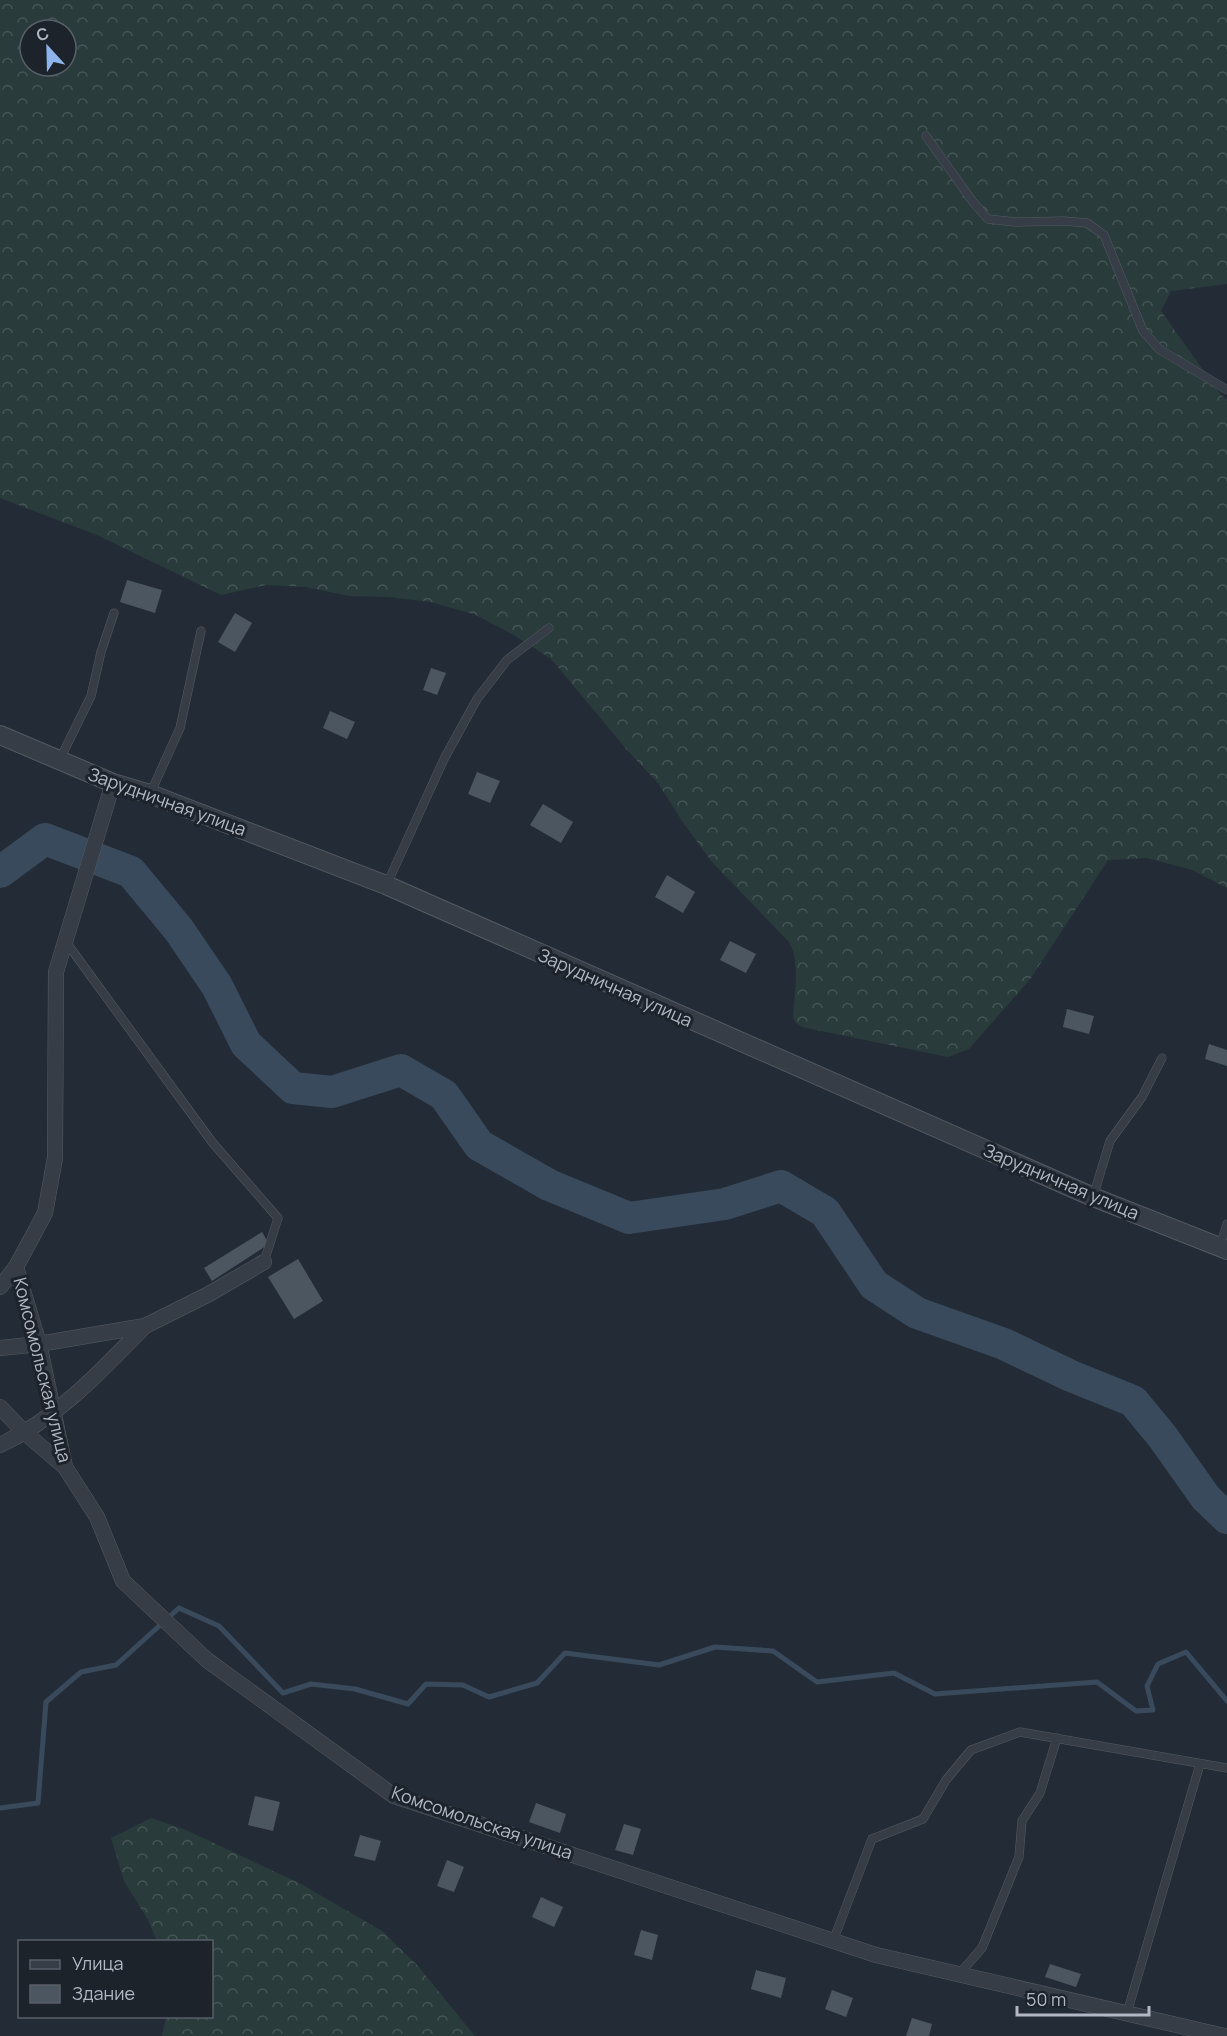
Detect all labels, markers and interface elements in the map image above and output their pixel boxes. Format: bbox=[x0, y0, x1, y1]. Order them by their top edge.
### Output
north arrow bbox=[18, 18, 78, 78]
text: С bbox=[33, 22, 52, 47]
street label: Зарудничная улица bbox=[85, 761, 250, 841]
street label: Зарудничная улица bbox=[534, 942, 696, 1032]
street label: Зарудничная улица bbox=[980, 1137, 1143, 1225]
street label: Комсомольская улица bbox=[8, 1275, 78, 1465]
street label: Комсомольская улица bbox=[389, 1780, 576, 1864]
legend bbox=[18, 1940, 213, 2018]
text: Улица bbox=[72, 1951, 124, 1975]
scale bar bbox=[1017, 1979, 1149, 2017]
text: Здание bbox=[72, 1981, 135, 2005]
text: 50 m bbox=[1026, 1987, 1066, 2011]

